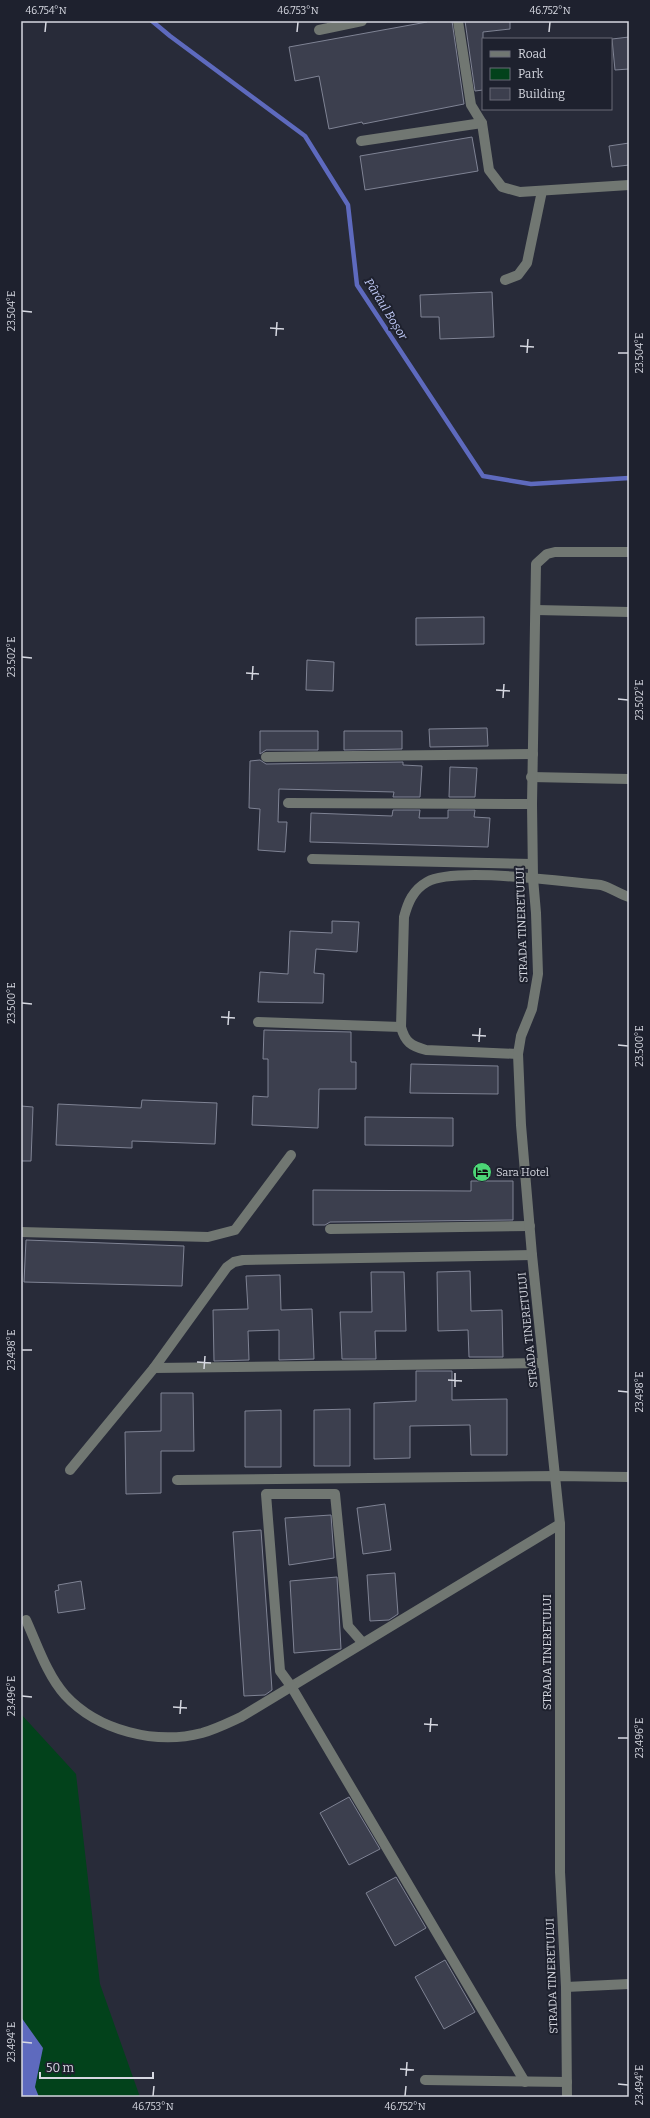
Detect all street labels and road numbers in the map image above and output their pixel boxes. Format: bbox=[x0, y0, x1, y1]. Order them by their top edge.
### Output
street label: STRADA TINERETULUI bbox=[513, 867, 531, 983]
street label: STRADA TINERETULUI bbox=[515, 1272, 541, 1388]
street label: STRADA TINERETULUI bbox=[541, 1594, 554, 1710]
street label: STRADA TINERETULUI bbox=[543, 1918, 561, 2034]

